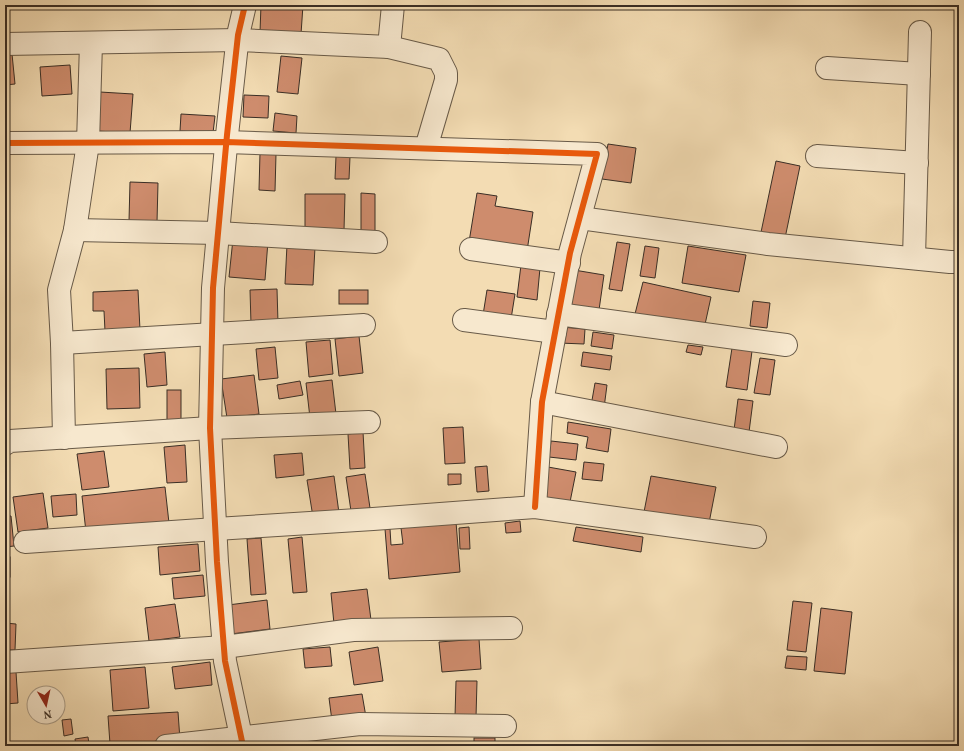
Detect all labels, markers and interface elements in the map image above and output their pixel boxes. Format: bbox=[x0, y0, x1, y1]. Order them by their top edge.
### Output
north arrow bbox=[26, 685, 66, 725]
text: N bbox=[42, 705, 52, 721]

